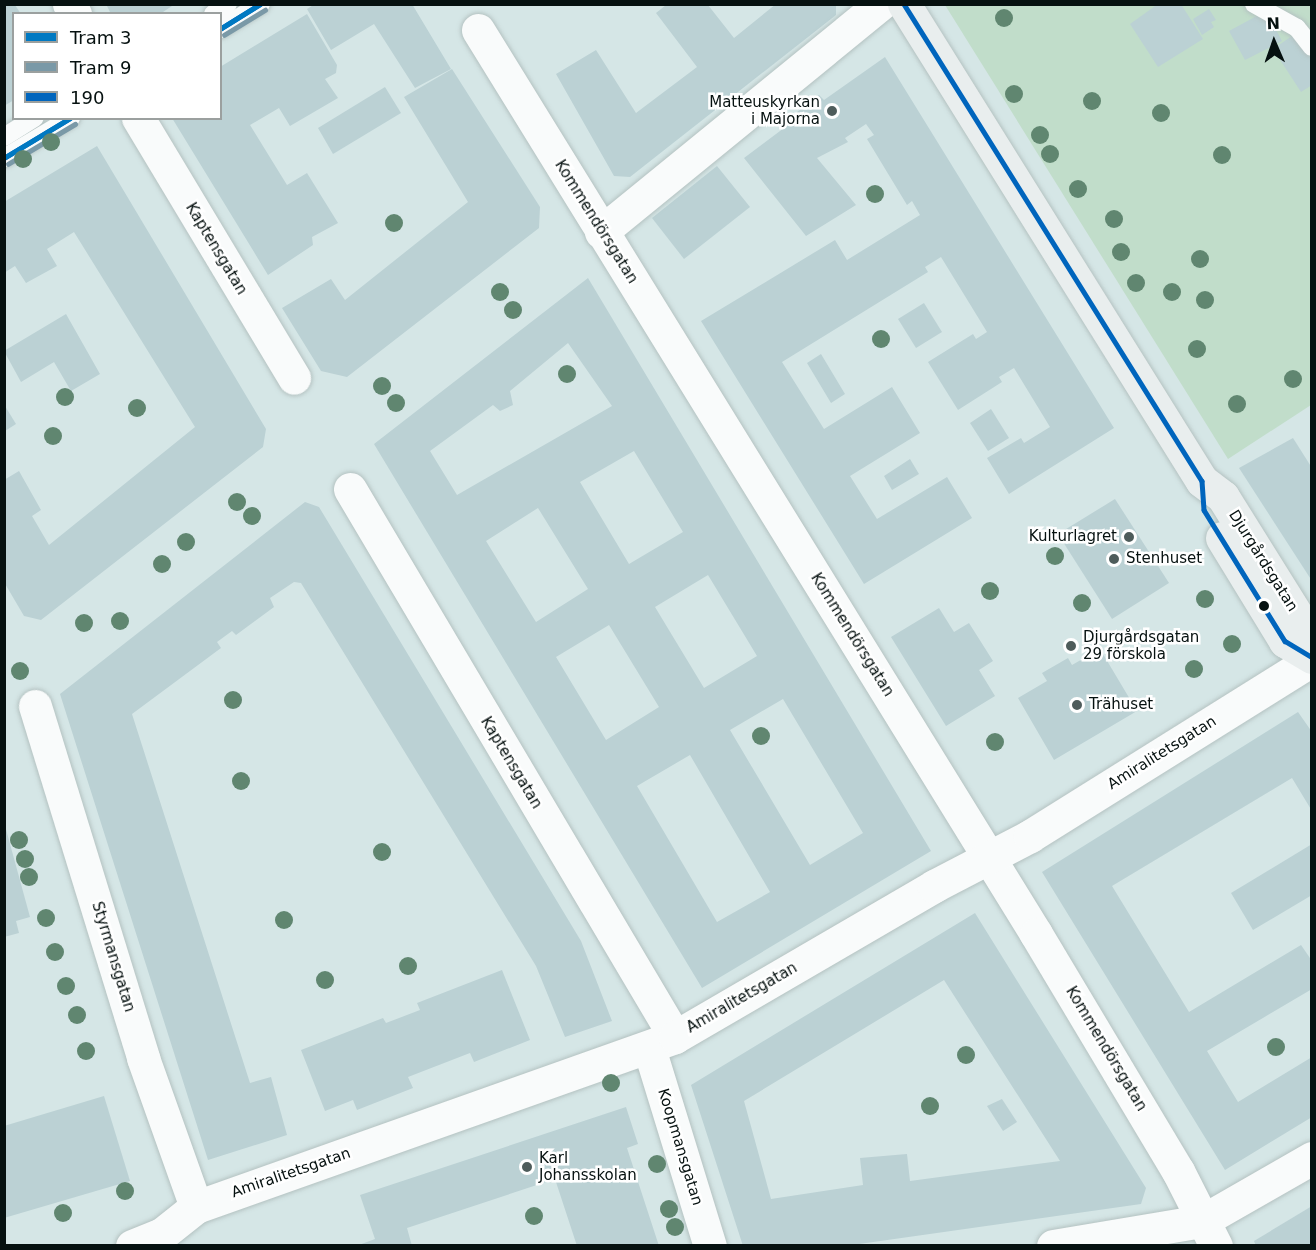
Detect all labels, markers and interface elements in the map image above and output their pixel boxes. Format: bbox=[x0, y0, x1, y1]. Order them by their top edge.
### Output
legend bbox=[12, 12, 222, 120]
north arrow bbox=[1244, 12, 1304, 72]
text: N bbox=[1266, 14, 1280, 33]
text: Tram 3 bbox=[70, 27, 132, 48]
text: Tram 9 bbox=[70, 57, 132, 78]
text: 190 bbox=[70, 87, 104, 108]
place label: Matteuskyrkan i Majorna bbox=[709, 93, 820, 128]
marker: Matteuskyrkan i Majorna bbox=[825, 104, 839, 118]
street label: Kommendörsgatan bbox=[551, 157, 641, 287]
street label: Kaptensgatan bbox=[182, 200, 250, 298]
street label: Djurgårdsgatan bbox=[1225, 507, 1301, 615]
place label: Kulturlagret bbox=[1029, 528, 1117, 546]
marker: Kulturlagret bbox=[1122, 530, 1136, 544]
place label: Stenhuset bbox=[1126, 550, 1202, 568]
marker: Stenhuset bbox=[1107, 552, 1121, 566]
street label: Kommendörsgatan bbox=[807, 570, 897, 700]
unlabelled marker bbox=[1258, 600, 1270, 612]
place label: Djurgårdsgatan 29 förskola bbox=[1083, 628, 1199, 663]
marker: Djurgårdsgatan 29 förskola bbox=[1064, 639, 1078, 653]
place label: Trähuset bbox=[1089, 696, 1153, 714]
marker: Trähuset bbox=[1070, 698, 1084, 712]
street label: Amiralitetsgatan bbox=[1104, 712, 1220, 794]
street label: Kaptensgatan bbox=[477, 714, 545, 812]
street label: Styrmansgatan bbox=[88, 900, 138, 1014]
street label: Amiralitetsgatan bbox=[683, 959, 801, 1037]
street label: Kommendörsgatan bbox=[1062, 983, 1150, 1115]
street label: Koopmansgatan bbox=[654, 1086, 706, 1208]
street label: Amiralitetsgatan bbox=[229, 1144, 353, 1202]
place label: Karl Johansskolan bbox=[539, 1149, 637, 1184]
marker: Karl Johansskolan bbox=[520, 1160, 534, 1174]

